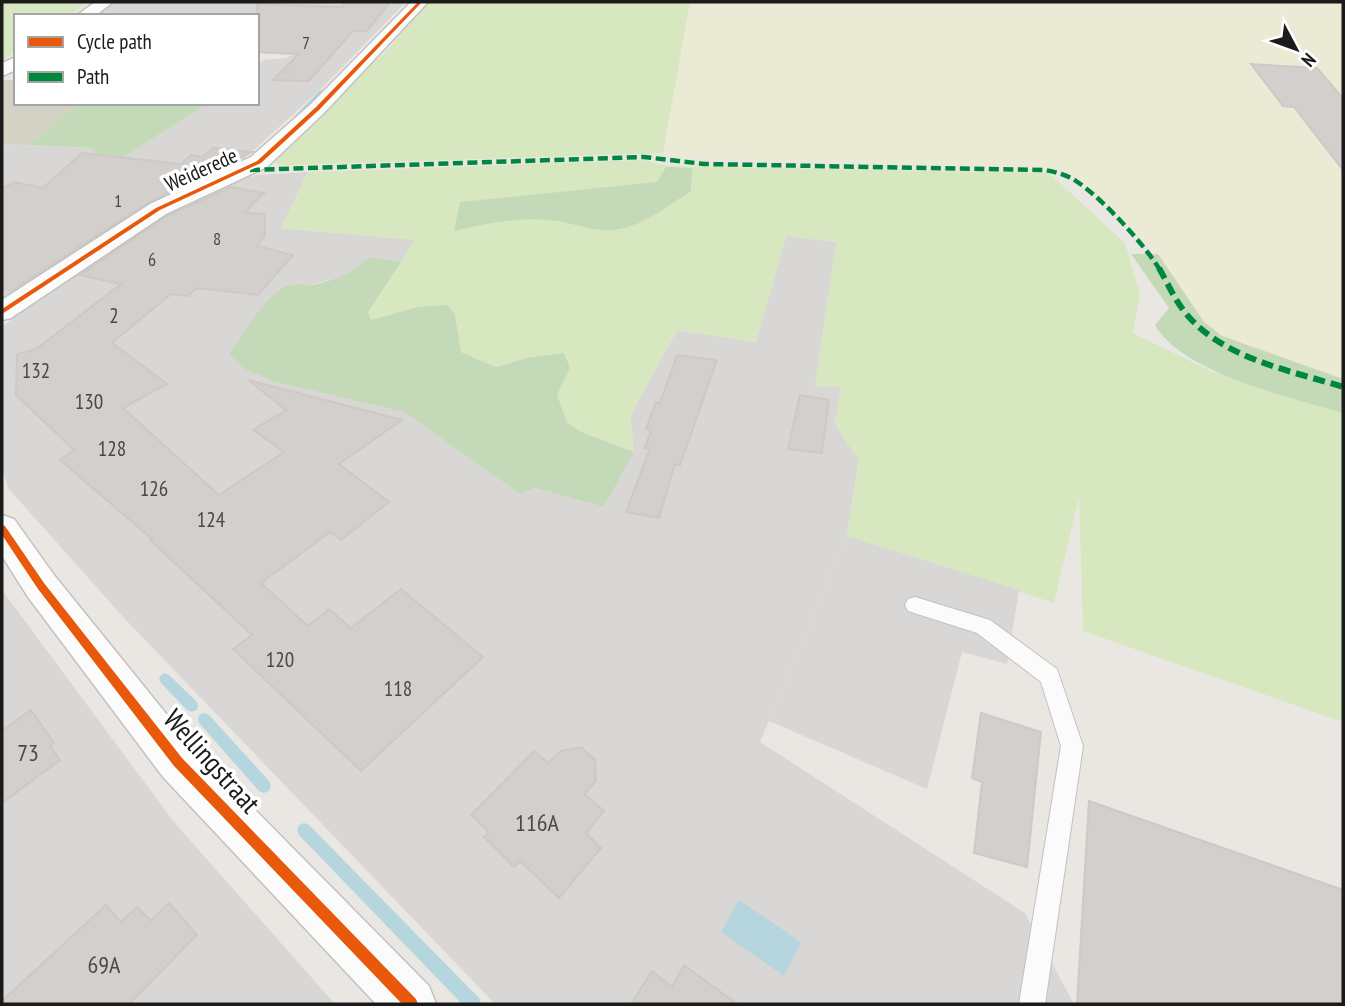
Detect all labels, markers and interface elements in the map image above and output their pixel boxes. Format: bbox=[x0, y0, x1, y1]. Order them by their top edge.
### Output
legend bbox=[14, 14, 259, 105]
north arrow bbox=[1261, 14, 1331, 84]
text: Cycle path bbox=[77, 28, 152, 55]
house number: 7 bbox=[302, 31, 310, 54]
text: N bbox=[1296, 48, 1321, 72]
text: Path bbox=[77, 63, 109, 90]
street label: Weiderede bbox=[160, 142, 241, 197]
house number: 1 bbox=[114, 189, 122, 212]
house number: 8 bbox=[213, 227, 221, 250]
house number: 6 bbox=[148, 248, 156, 271]
house number: 2 bbox=[109, 302, 119, 329]
house number: 132 bbox=[22, 357, 50, 384]
house number: 130 bbox=[75, 388, 103, 415]
house number: 128 bbox=[98, 435, 126, 462]
house number: 126 bbox=[140, 475, 168, 502]
house number: 124 bbox=[197, 506, 226, 533]
house number: 120 bbox=[266, 646, 294, 673]
house number: 118 bbox=[384, 675, 412, 702]
street label: Wellingstraat bbox=[156, 701, 269, 821]
house number: 73 bbox=[17, 737, 39, 768]
house number: 116A bbox=[515, 807, 560, 838]
house number: 69A bbox=[88, 949, 121, 980]

